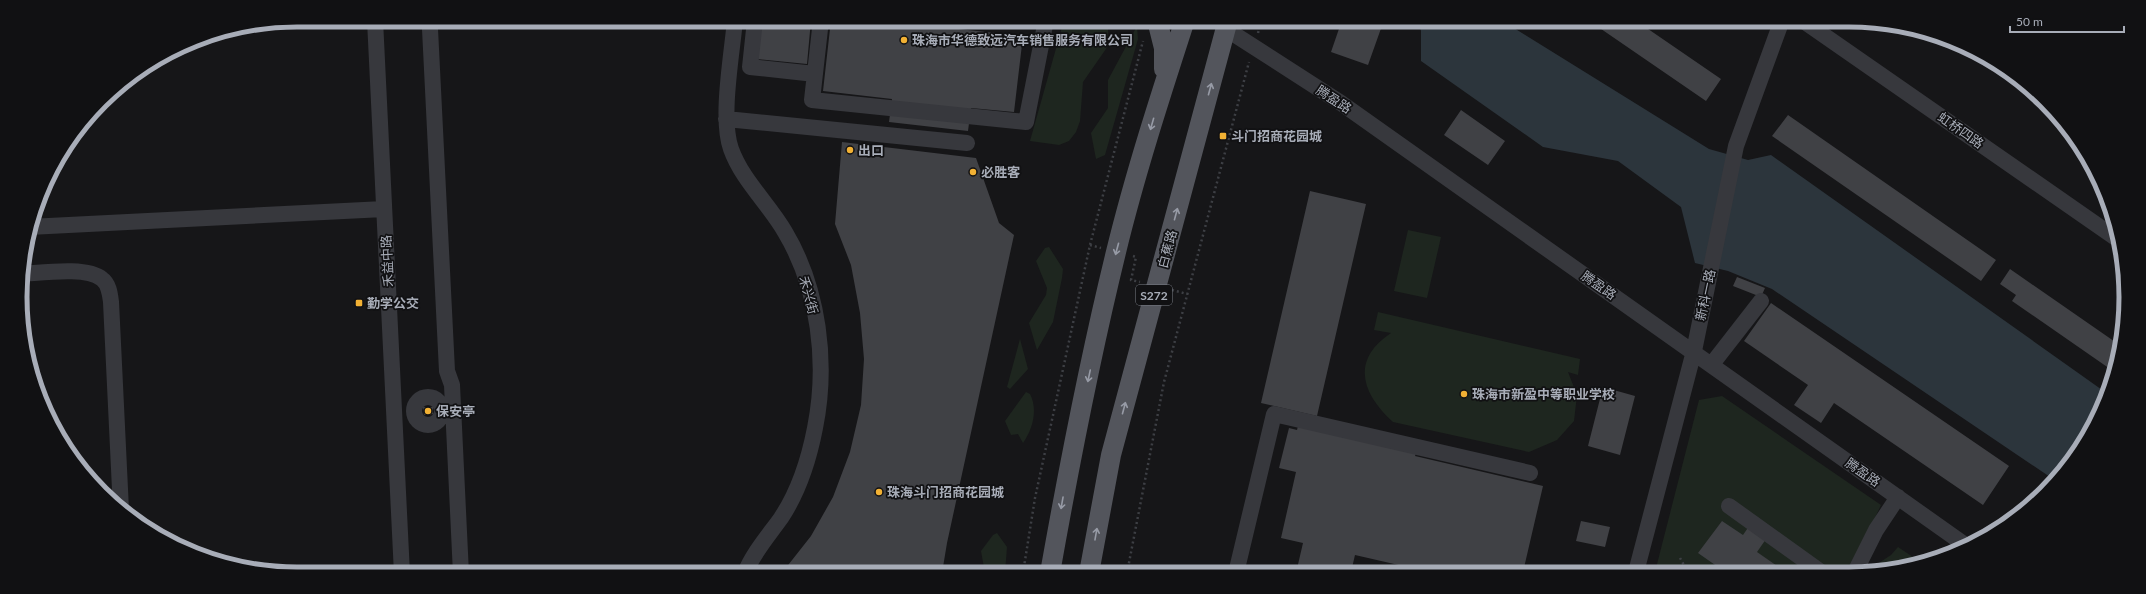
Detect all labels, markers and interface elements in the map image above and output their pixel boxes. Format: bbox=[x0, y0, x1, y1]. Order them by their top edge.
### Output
scale bar bbox=[2010, 8, 2124, 34]
text: 50 m bbox=[2016, 14, 2043, 29]
place label: 珠海市华德致远汽车销售服务有限公司 bbox=[912, 32, 1133, 48]
marker: 珠海市华德致远汽车销售服务有限公司 bbox=[899, 35, 909, 45]
street label: 腾盈路 bbox=[1313, 82, 1355, 116]
one-way arrow bbox=[1206, 83, 1214, 96]
street label: 虹桥四路 bbox=[1935, 109, 1987, 151]
one-way arrow bbox=[1148, 117, 1156, 130]
place label: 斗门招商花园城 bbox=[1231, 128, 1322, 144]
marker: 斗门招商花园城 bbox=[1218, 131, 1228, 141]
place label: 出口 bbox=[858, 142, 884, 158]
marker: 出口 bbox=[845, 145, 855, 155]
place label: 必胜客 bbox=[981, 164, 1020, 180]
marker: 必胜客 bbox=[968, 167, 978, 177]
one-way arrow bbox=[1173, 208, 1180, 221]
street label: 白蕉路 bbox=[1154, 228, 1180, 270]
street label: 禾益中路 bbox=[378, 235, 396, 287]
one-way arrow bbox=[1113, 242, 1120, 255]
street label: 腾盈路 bbox=[1578, 267, 1620, 303]
street label: 新科一路 bbox=[1692, 268, 1718, 322]
street label: 禾兴街 bbox=[796, 274, 822, 316]
road number: S272 bbox=[1136, 285, 1172, 305]
place label: 勤学公交 bbox=[367, 295, 419, 311]
marker: 勤学公交 bbox=[354, 298, 364, 308]
one-way arrow bbox=[1084, 369, 1092, 382]
place label: 珠海市新盈中等职业学校 bbox=[1472, 386, 1615, 402]
marker: 珠海市新盈中等职业学校 bbox=[1459, 389, 1469, 399]
one-way arrow bbox=[1121, 401, 1128, 414]
place label: 保安亭 bbox=[436, 403, 475, 419]
marker: 保安亭 bbox=[423, 406, 433, 416]
street label: 腾盈路 bbox=[1842, 454, 1884, 490]
place label: 珠海斗门招商花园城 bbox=[887, 484, 1004, 500]
marker: 珠海斗门招商花园城 bbox=[874, 487, 884, 497]
one-way arrow bbox=[1058, 496, 1066, 509]
one-way arrow bbox=[1093, 528, 1101, 541]

